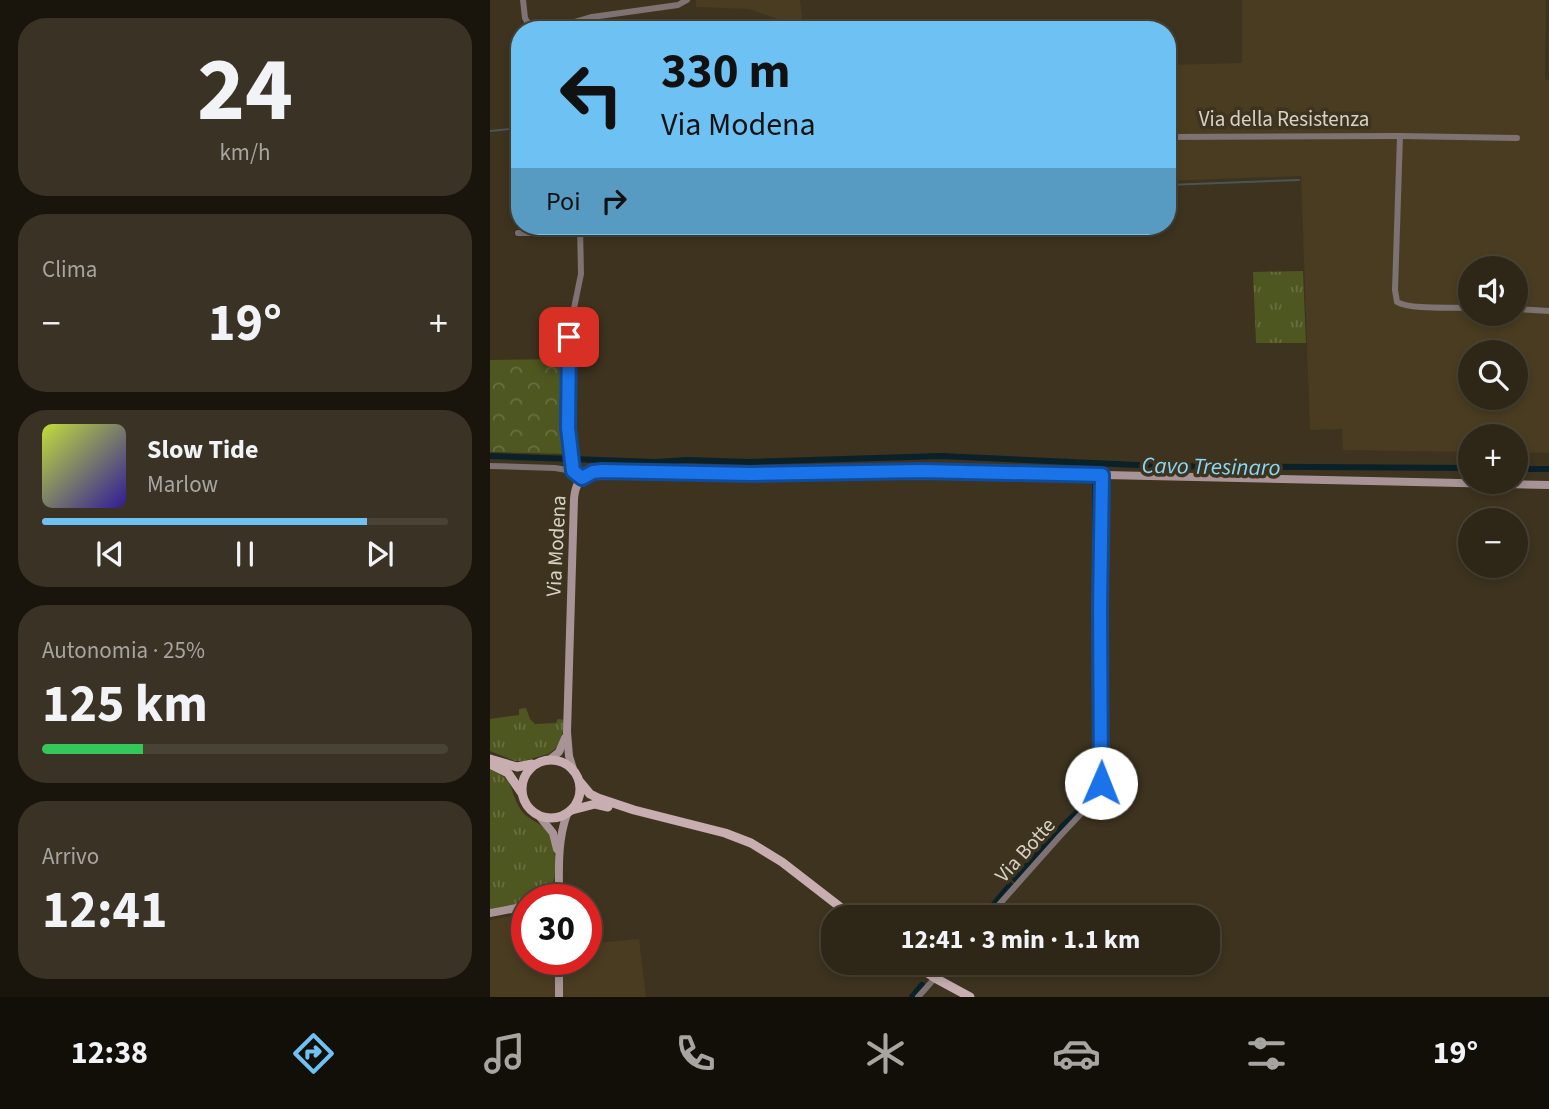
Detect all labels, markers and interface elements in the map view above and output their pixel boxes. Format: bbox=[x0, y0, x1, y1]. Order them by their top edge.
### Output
text: 24 bbox=[197, 26, 293, 155]
text: 330 m bbox=[661, 37, 790, 107]
icon: left bbox=[546, 49, 637, 140]
text: Via Modena bbox=[661, 102, 816, 148]
street label: Via della Resistenza bbox=[1199, 104, 1369, 134]
text: km/h bbox=[219, 136, 271, 169]
icon: right bbox=[595, 182, 633, 220]
text: Poi bbox=[546, 183, 581, 220]
text: Clima bbox=[42, 253, 97, 286]
map controls bbox=[1458, 256, 1528, 578]
button: sound bbox=[1458, 256, 1528, 326]
text: 19° bbox=[208, 287, 282, 361]
text: − bbox=[42, 297, 61, 351]
text: + bbox=[429, 297, 448, 351]
pin bbox=[539, 307, 599, 367]
icon: arrive bbox=[550, 318, 588, 356]
button: search bbox=[1458, 340, 1528, 410]
button: + bbox=[1458, 424, 1528, 494]
text: Slow Tide bbox=[147, 431, 258, 468]
water label: Cavo Tresinaro bbox=[1141, 449, 1281, 484]
text: Marlow bbox=[147, 468, 218, 501]
street label: Via Modena bbox=[538, 495, 574, 597]
button: − bbox=[1458, 508, 1528, 578]
icon: previous bbox=[91, 535, 129, 573]
icon: pause bbox=[226, 535, 264, 573]
icon: next bbox=[361, 535, 399, 573]
text: Autonomia · 25% bbox=[42, 634, 205, 667]
text: 125 km bbox=[42, 668, 208, 742]
position arrow bbox=[1064, 746, 1138, 820]
street label: Via Botte bbox=[988, 811, 1062, 889]
text: Arrivo bbox=[42, 840, 99, 873]
text: 12:41 bbox=[42, 874, 167, 948]
speed limit sign: 30 bbox=[511, 884, 602, 975]
text: 12:41 · 3 min · 1.1 km bbox=[901, 921, 1140, 958]
icon: directions bbox=[289, 1029, 338, 1078]
icon: music bbox=[480, 1029, 529, 1078]
icon: phone bbox=[671, 1029, 720, 1078]
icon: climate bbox=[861, 1029, 910, 1078]
icon: car bbox=[1052, 1029, 1101, 1078]
icon: filters bbox=[1242, 1029, 1291, 1078]
text: 12:38 bbox=[71, 1030, 148, 1076]
text: 19° bbox=[1433, 1030, 1478, 1076]

